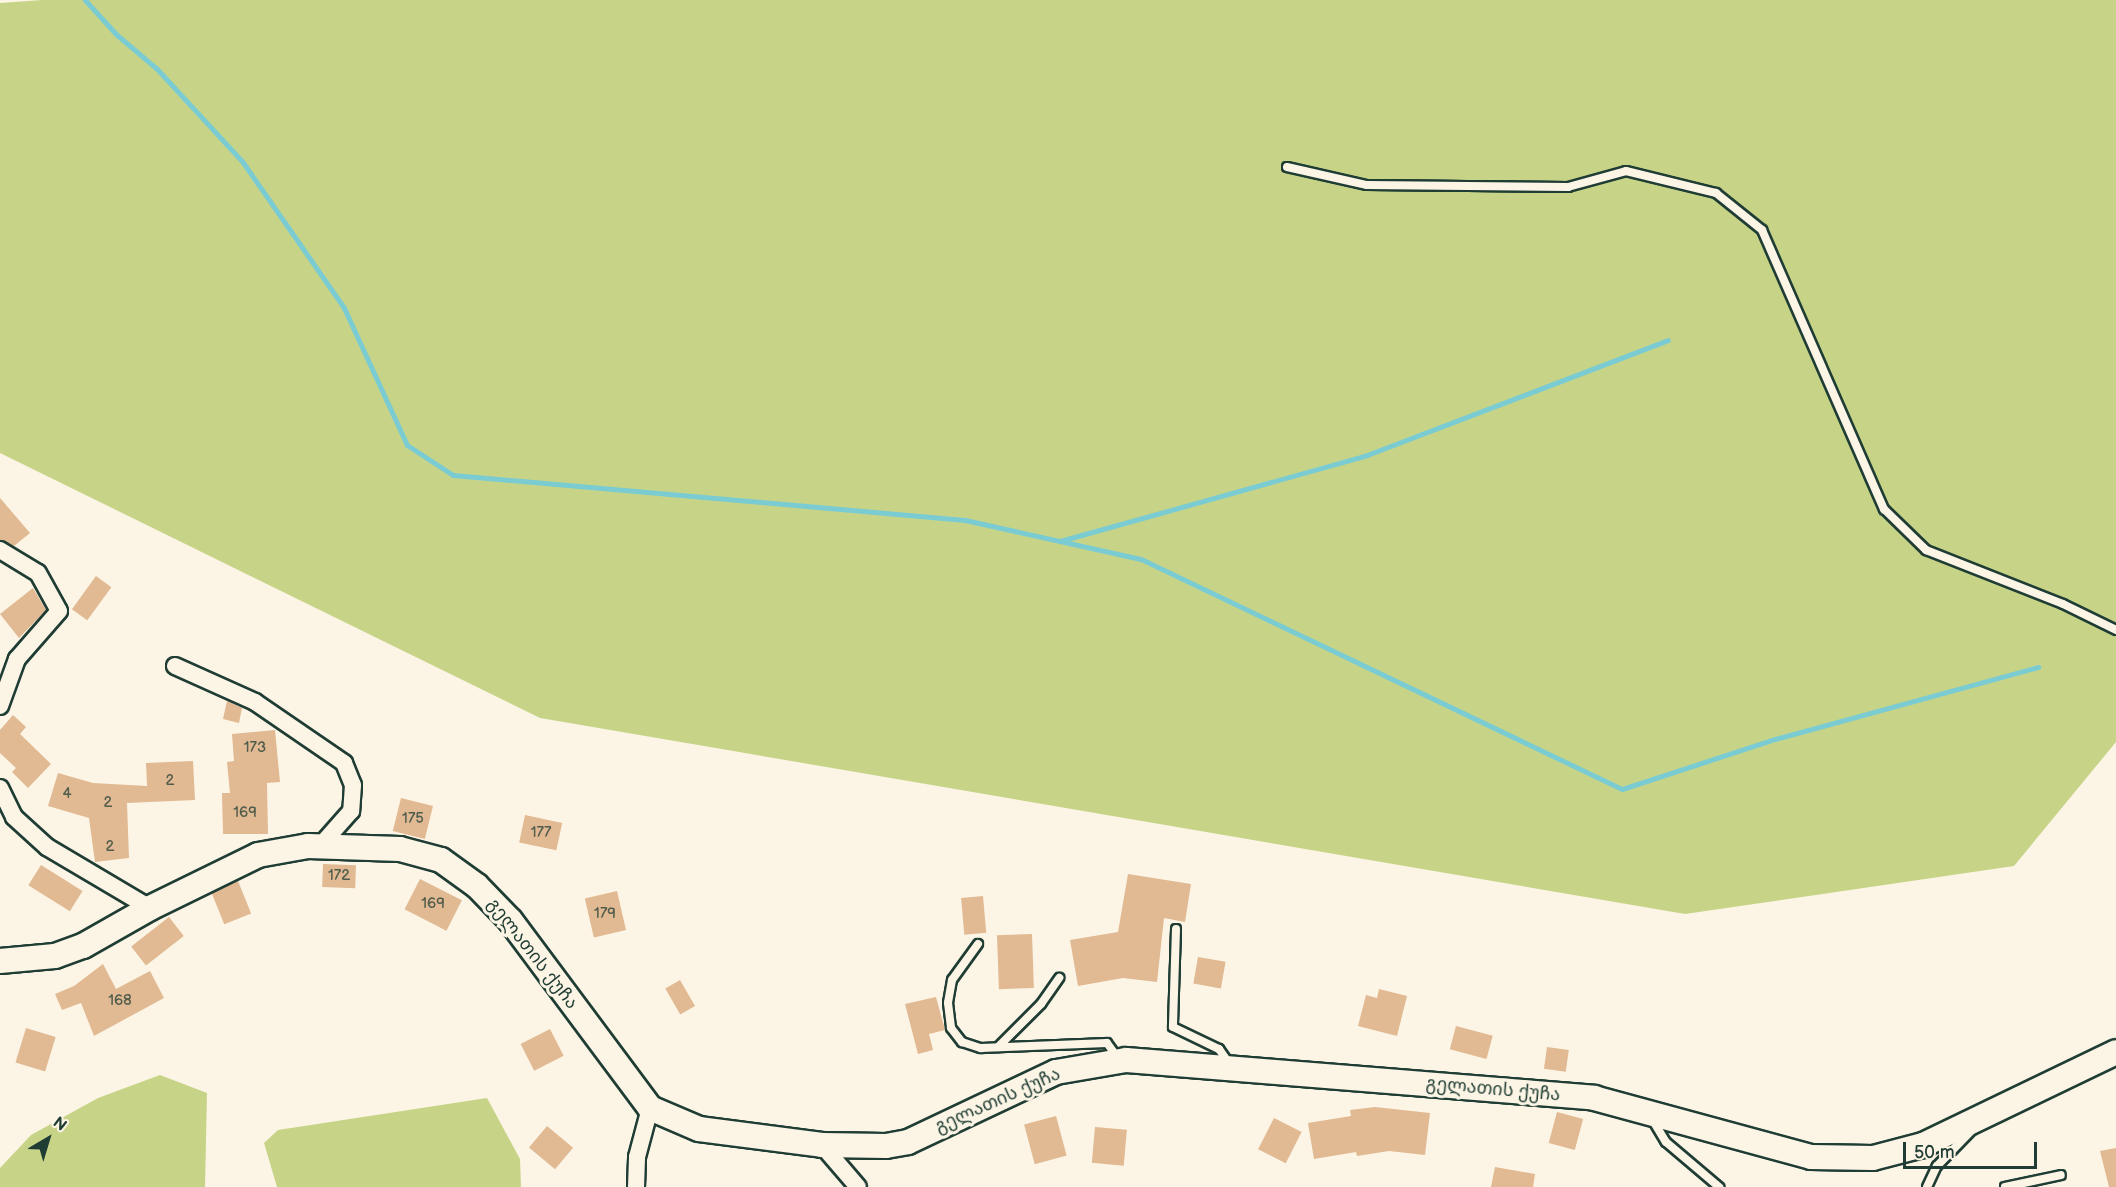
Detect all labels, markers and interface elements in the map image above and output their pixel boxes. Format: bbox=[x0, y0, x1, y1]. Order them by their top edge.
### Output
house number: 173 bbox=[244, 739, 266, 757]
house number: 2 bbox=[166, 772, 174, 790]
house number: 4 bbox=[62, 785, 72, 803]
house number: 2 bbox=[104, 794, 112, 812]
house number: 169 bbox=[233, 804, 257, 822]
house number: 175 bbox=[402, 810, 424, 828]
house number: 177 bbox=[531, 824, 551, 842]
house number: 2 bbox=[106, 838, 114, 856]
house number: 172 bbox=[328, 867, 350, 885]
street label: გელათის ქუჩა bbox=[482, 894, 582, 1014]
house number: 169 bbox=[421, 895, 445, 913]
house number: 179 bbox=[594, 905, 616, 923]
house number: 168 bbox=[108, 992, 132, 1010]
street label: გელათის ქუჩა bbox=[932, 1064, 1064, 1138]
street label: გელათის ქუჩა bbox=[1425, 1073, 1561, 1107]
north arrow bbox=[18, 1109, 78, 1169]
text: N bbox=[49, 1113, 70, 1136]
scale bar bbox=[1906, 1130, 2040, 1168]
text: 50 m bbox=[1914, 1142, 1955, 1163]

